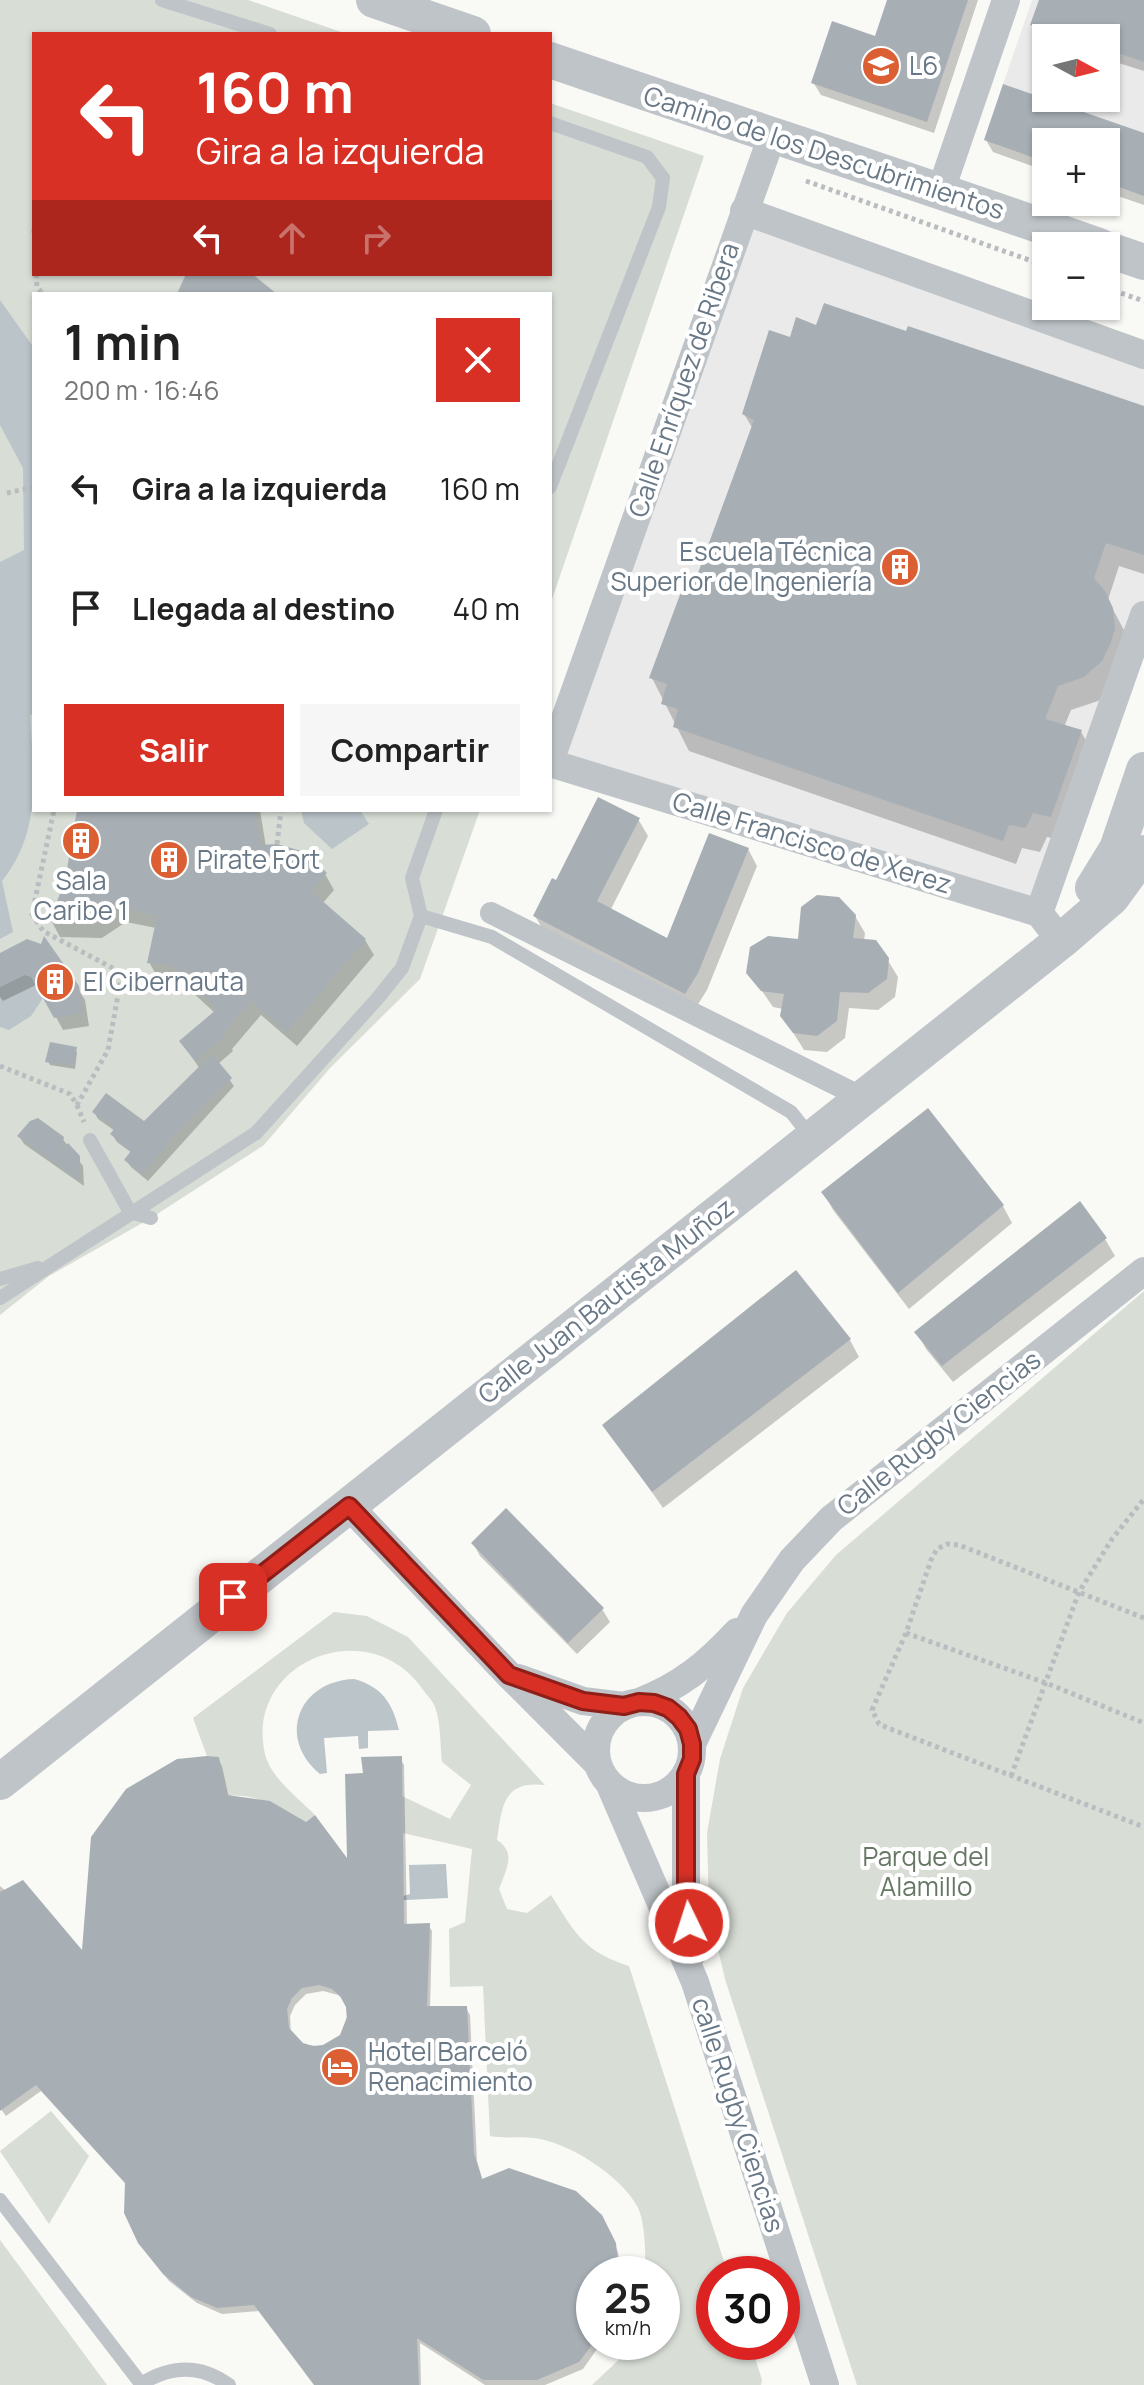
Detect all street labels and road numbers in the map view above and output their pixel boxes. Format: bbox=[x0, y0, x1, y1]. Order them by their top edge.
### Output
street label: Camino de los Descubrimientos bbox=[639, 77, 1009, 227]
street label: Calle Enríquez de Ribera bbox=[619, 237, 747, 522]
street label: Calle Francisco de Xerez bbox=[668, 782, 956, 902]
street label: Calle Juan Bautista Muñoz bbox=[470, 1189, 741, 1412]
street label: Calle Rugby Ciencias bbox=[829, 1341, 1048, 1523]
street label: calle Rugby Ciencias bbox=[684, 1993, 794, 2237]

